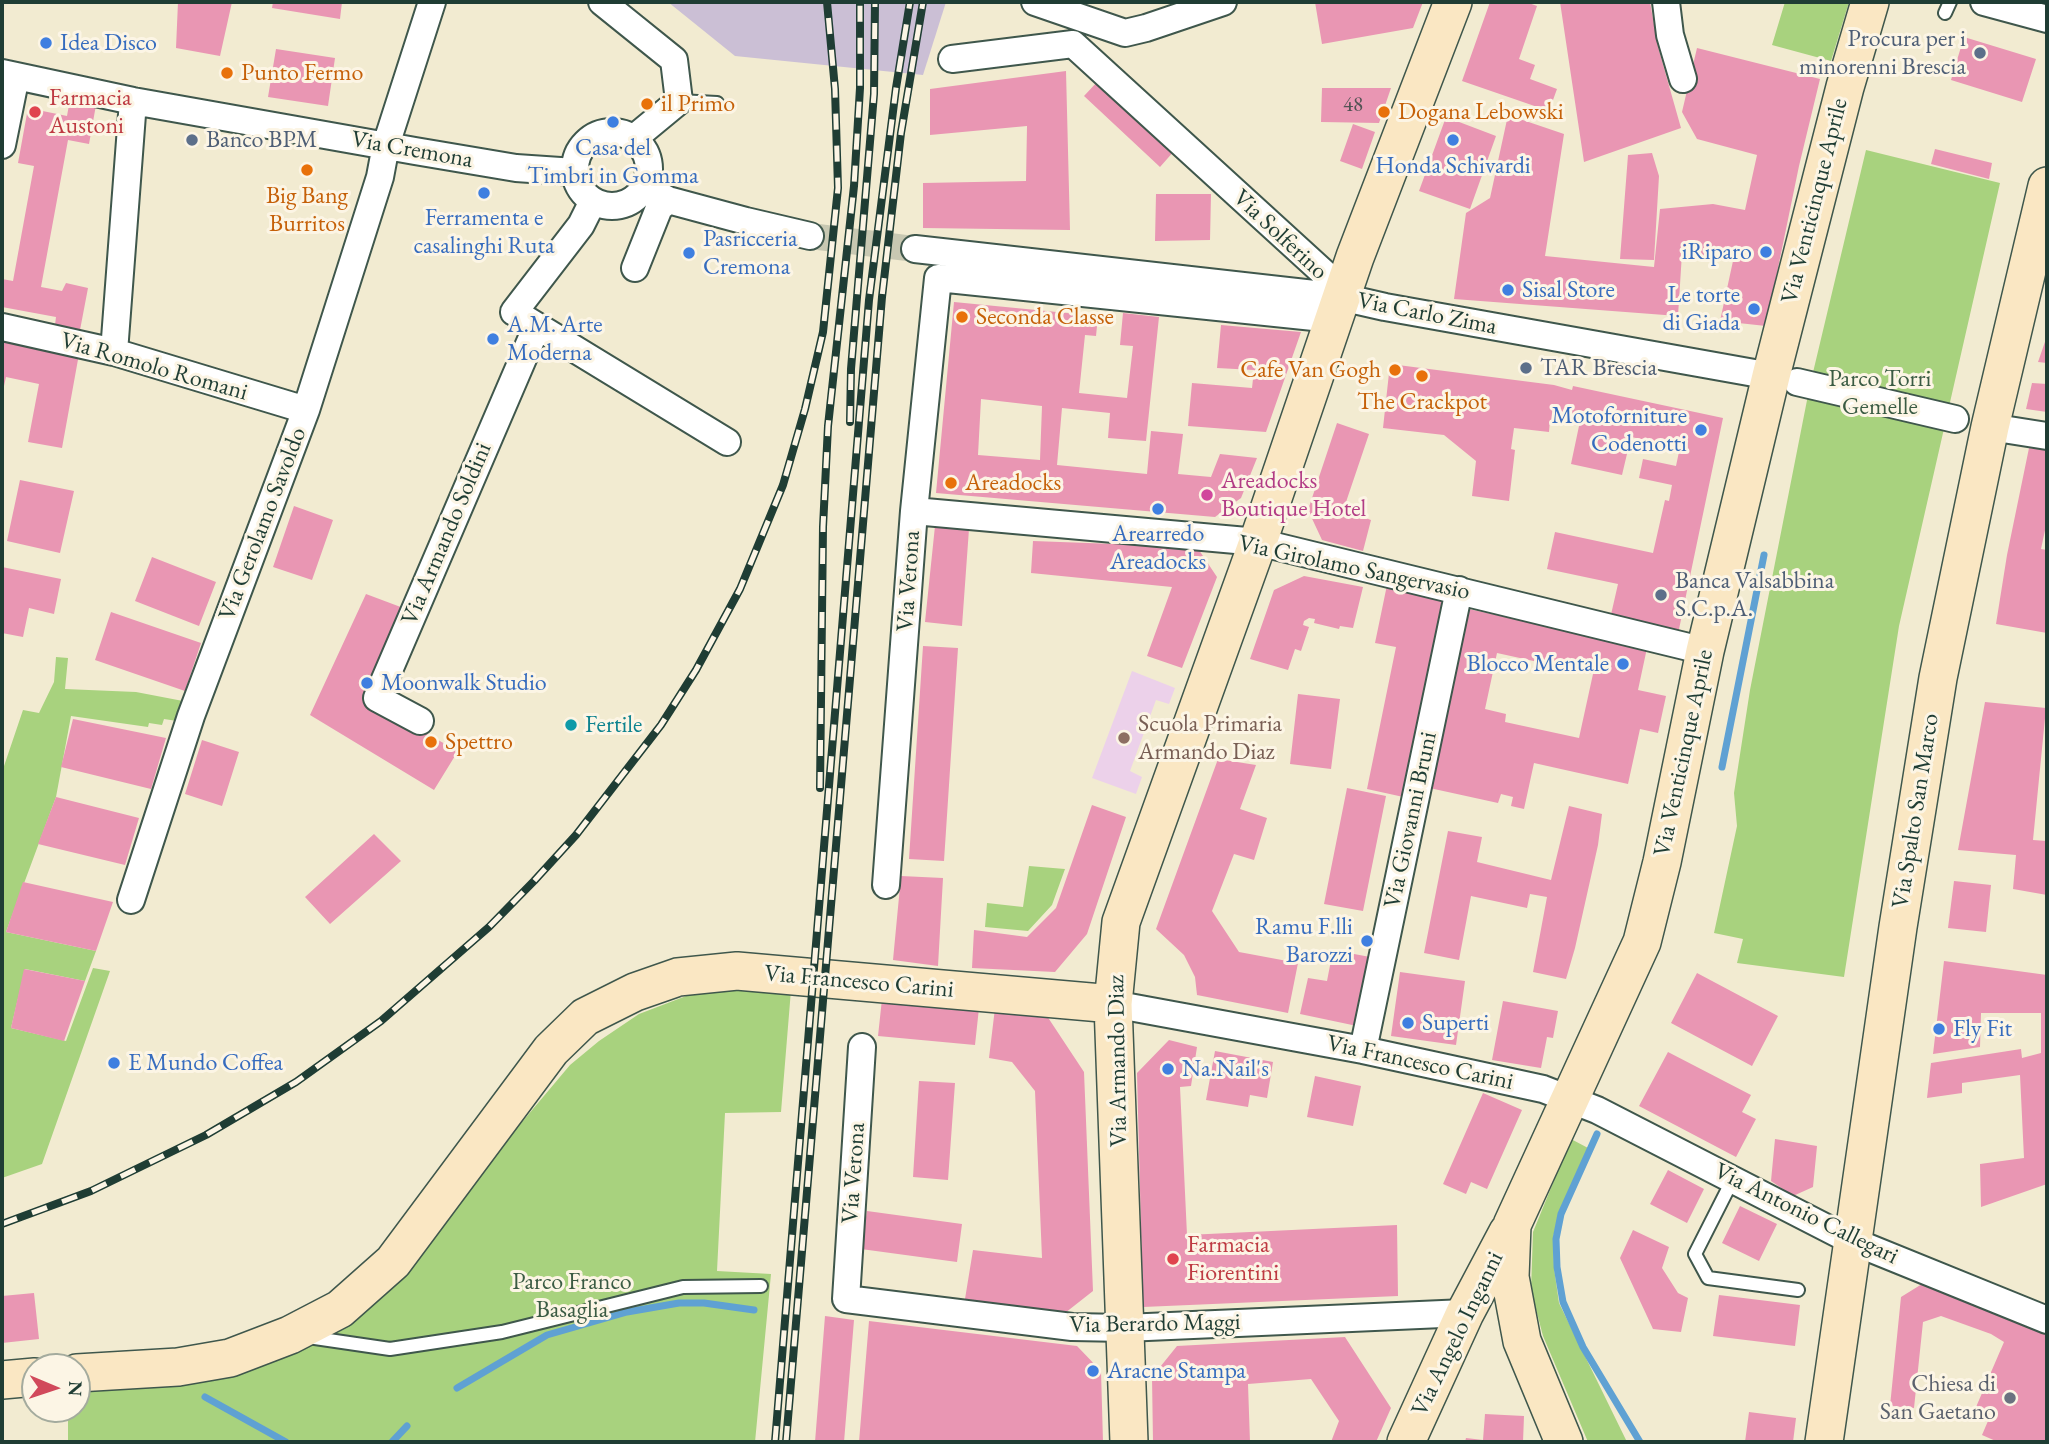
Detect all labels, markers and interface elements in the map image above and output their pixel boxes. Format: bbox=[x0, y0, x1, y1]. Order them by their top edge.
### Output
place label: Procura per i minorenni Brescia bbox=[1799, 25, 1966, 81]
place label: Idea Disco bbox=[60, 29, 157, 57]
marker: Idea Disco bbox=[38, 35, 54, 51]
marker: Procura per i minorenni Brescia bbox=[1972, 45, 1988, 61]
place label: Punto Fermo bbox=[241, 59, 363, 87]
marker: Punto Fermo bbox=[219, 65, 235, 81]
place label: Farmacia Austoni bbox=[49, 84, 132, 140]
place label: il Primo bbox=[661, 90, 735, 118]
house number: 48 bbox=[1343, 92, 1363, 118]
street label: Via Venticinque Aprile bbox=[1776, 95, 1854, 307]
marker: il Primo bbox=[639, 96, 655, 112]
place label: Dogana Lebowski bbox=[1398, 98, 1564, 126]
marker: Farmacia Austoni bbox=[27, 104, 43, 120]
marker: Dogana Lebowski bbox=[1376, 104, 1392, 120]
marker: Casa del Timbri in Gomma bbox=[605, 114, 621, 130]
street label: Via Cremona bbox=[349, 125, 475, 175]
place label: Banco BPM bbox=[206, 126, 317, 154]
marker: Banco BPM bbox=[184, 132, 200, 148]
marker: Honda Schivardi bbox=[1445, 132, 1461, 148]
place label: Casa del Timbri in Gomma bbox=[527, 134, 699, 190]
place label: Honda Schivardi bbox=[1375, 152, 1531, 180]
marker: Big Bang Burritos bbox=[299, 162, 315, 178]
place label: Big Bang Burritos bbox=[266, 182, 348, 238]
street label: Via Solferino bbox=[1227, 184, 1333, 286]
marker: Ferramenta e casalinghi Ruta bbox=[476, 185, 492, 201]
place label: Ferramenta e casalinghi Ruta bbox=[414, 204, 554, 260]
place label: Pasricceria Cremona bbox=[703, 225, 798, 281]
place label: iRiparo bbox=[1682, 238, 1752, 266]
marker: iRiparo bbox=[1758, 244, 1774, 260]
marker: Pasricceria Cremona bbox=[681, 245, 697, 261]
place label: Sisal Store bbox=[1522, 276, 1615, 304]
place label: Le torte di Giada bbox=[1663, 281, 1740, 337]
marker: Sisal Store bbox=[1500, 282, 1516, 298]
street label: Via Carlo Zima bbox=[1355, 286, 1499, 342]
marker: Le torte di Giada bbox=[1746, 301, 1762, 317]
place label: Seconda Classe bbox=[976, 303, 1114, 331]
marker: Seconda Classe bbox=[954, 309, 970, 325]
place label: A.M. Arte Moderna bbox=[507, 311, 603, 367]
street label: Via Romolo Romani bbox=[57, 327, 251, 407]
marker: A.M. Arte Moderna bbox=[485, 331, 501, 347]
place label: TAR Brescia bbox=[1540, 354, 1657, 382]
place label: Cafe Van Gogh bbox=[1240, 356, 1381, 384]
marker: TAR Brescia bbox=[1518, 360, 1534, 376]
marker: Cafe Van Gogh bbox=[1387, 362, 1403, 378]
park label: Parco Torri Gemelle bbox=[1829, 365, 1931, 421]
marker: The Crackpot bbox=[1414, 368, 1430, 384]
place label: The Crackpot bbox=[1357, 388, 1487, 416]
place label: Motoforniture Codenotti bbox=[1552, 402, 1687, 458]
marker: Motoforniture Codenotti bbox=[1693, 422, 1709, 438]
street label: Via Gerolamo Savoldo bbox=[213, 423, 313, 625]
street label: Via Armando Soldini bbox=[396, 438, 498, 630]
place label: Areadocks Boutique Hotel bbox=[1221, 467, 1366, 523]
place label: Areadocks bbox=[965, 469, 1061, 497]
marker: Areadocks bbox=[943, 475, 959, 491]
marker: Areadocks Boutique Hotel bbox=[1199, 487, 1215, 503]
marker: Arearredo Areadocks bbox=[1150, 501, 1166, 517]
place label: Arearredo Areadocks bbox=[1110, 520, 1206, 576]
street label: Via Girolamo Sangervasio bbox=[1236, 529, 1472, 607]
street label: Via Verona bbox=[891, 530, 927, 632]
place label: Banca Valsabbina S.C.p.A. bbox=[1675, 567, 1834, 623]
marker: Banca Valsabbina S.C.p.A. bbox=[1653, 587, 1669, 603]
street label: Via Venticinque Aprile bbox=[1648, 647, 1720, 859]
place label: Blocco Mentale bbox=[1467, 650, 1609, 678]
marker: Blocco Mentale bbox=[1615, 656, 1631, 672]
place label: Moonwalk Studio bbox=[381, 669, 547, 697]
marker: Moonwalk Studio bbox=[359, 675, 375, 691]
place label: Scuola Primaria Armando Diaz bbox=[1138, 710, 1282, 766]
place label: Fertile bbox=[585, 711, 642, 739]
street label: Via Spalto San Marco bbox=[1886, 712, 1946, 910]
marker: Fertile bbox=[563, 717, 579, 733]
place label: Spettro bbox=[445, 728, 513, 756]
street label: Via Giovanni Bruni bbox=[1378, 729, 1444, 911]
marker: Scuola Primaria Armando Diaz bbox=[1116, 730, 1132, 746]
marker: Spettro bbox=[423, 734, 439, 750]
place label: Ramu F.lli Barozzi bbox=[1255, 913, 1353, 969]
marker: Ramu F.lli Barozzi bbox=[1359, 933, 1375, 949]
street label: Via Francesco Carini bbox=[763, 959, 955, 1005]
street label: Via Armando Diaz bbox=[1102, 975, 1134, 1147]
place label: Superti bbox=[1422, 1009, 1489, 1037]
marker: Superti bbox=[1400, 1015, 1416, 1031]
place label: Fly Fit bbox=[1953, 1015, 2012, 1043]
marker: Fly Fit bbox=[1931, 1021, 1947, 1037]
street label: Via Francesco Carini bbox=[1324, 1029, 1516, 1097]
place label: E Mundo Coffea bbox=[128, 1049, 283, 1077]
marker: E Mundo Coffea bbox=[106, 1055, 122, 1071]
place label: Na.Nail's bbox=[1182, 1055, 1269, 1083]
marker: Na.Nail's bbox=[1160, 1061, 1176, 1077]
street label: Via Verona bbox=[836, 1122, 872, 1224]
street label: Via Antonio Callegari bbox=[1709, 1157, 1903, 1271]
place label: Farmacia Fiorentini bbox=[1187, 1231, 1279, 1287]
street label: Via Angelo Inganni bbox=[1406, 1247, 1510, 1421]
marker: Farmacia Fiorentini bbox=[1165, 1251, 1181, 1267]
park label: Parco Franco Basaglia bbox=[512, 1268, 632, 1324]
street label: Via Berardo Maggi bbox=[1069, 1308, 1241, 1340]
north arrow bbox=[21, 1353, 91, 1423]
place label: Aracne Stampa bbox=[1107, 1357, 1246, 1385]
marker: Aracne Stampa bbox=[1085, 1363, 1101, 1379]
place label: Chiesa di San Gaetano bbox=[1880, 1370, 1996, 1426]
text: N bbox=[63, 1381, 88, 1397]
marker: Chiesa di San Gaetano bbox=[2002, 1390, 2018, 1406]

